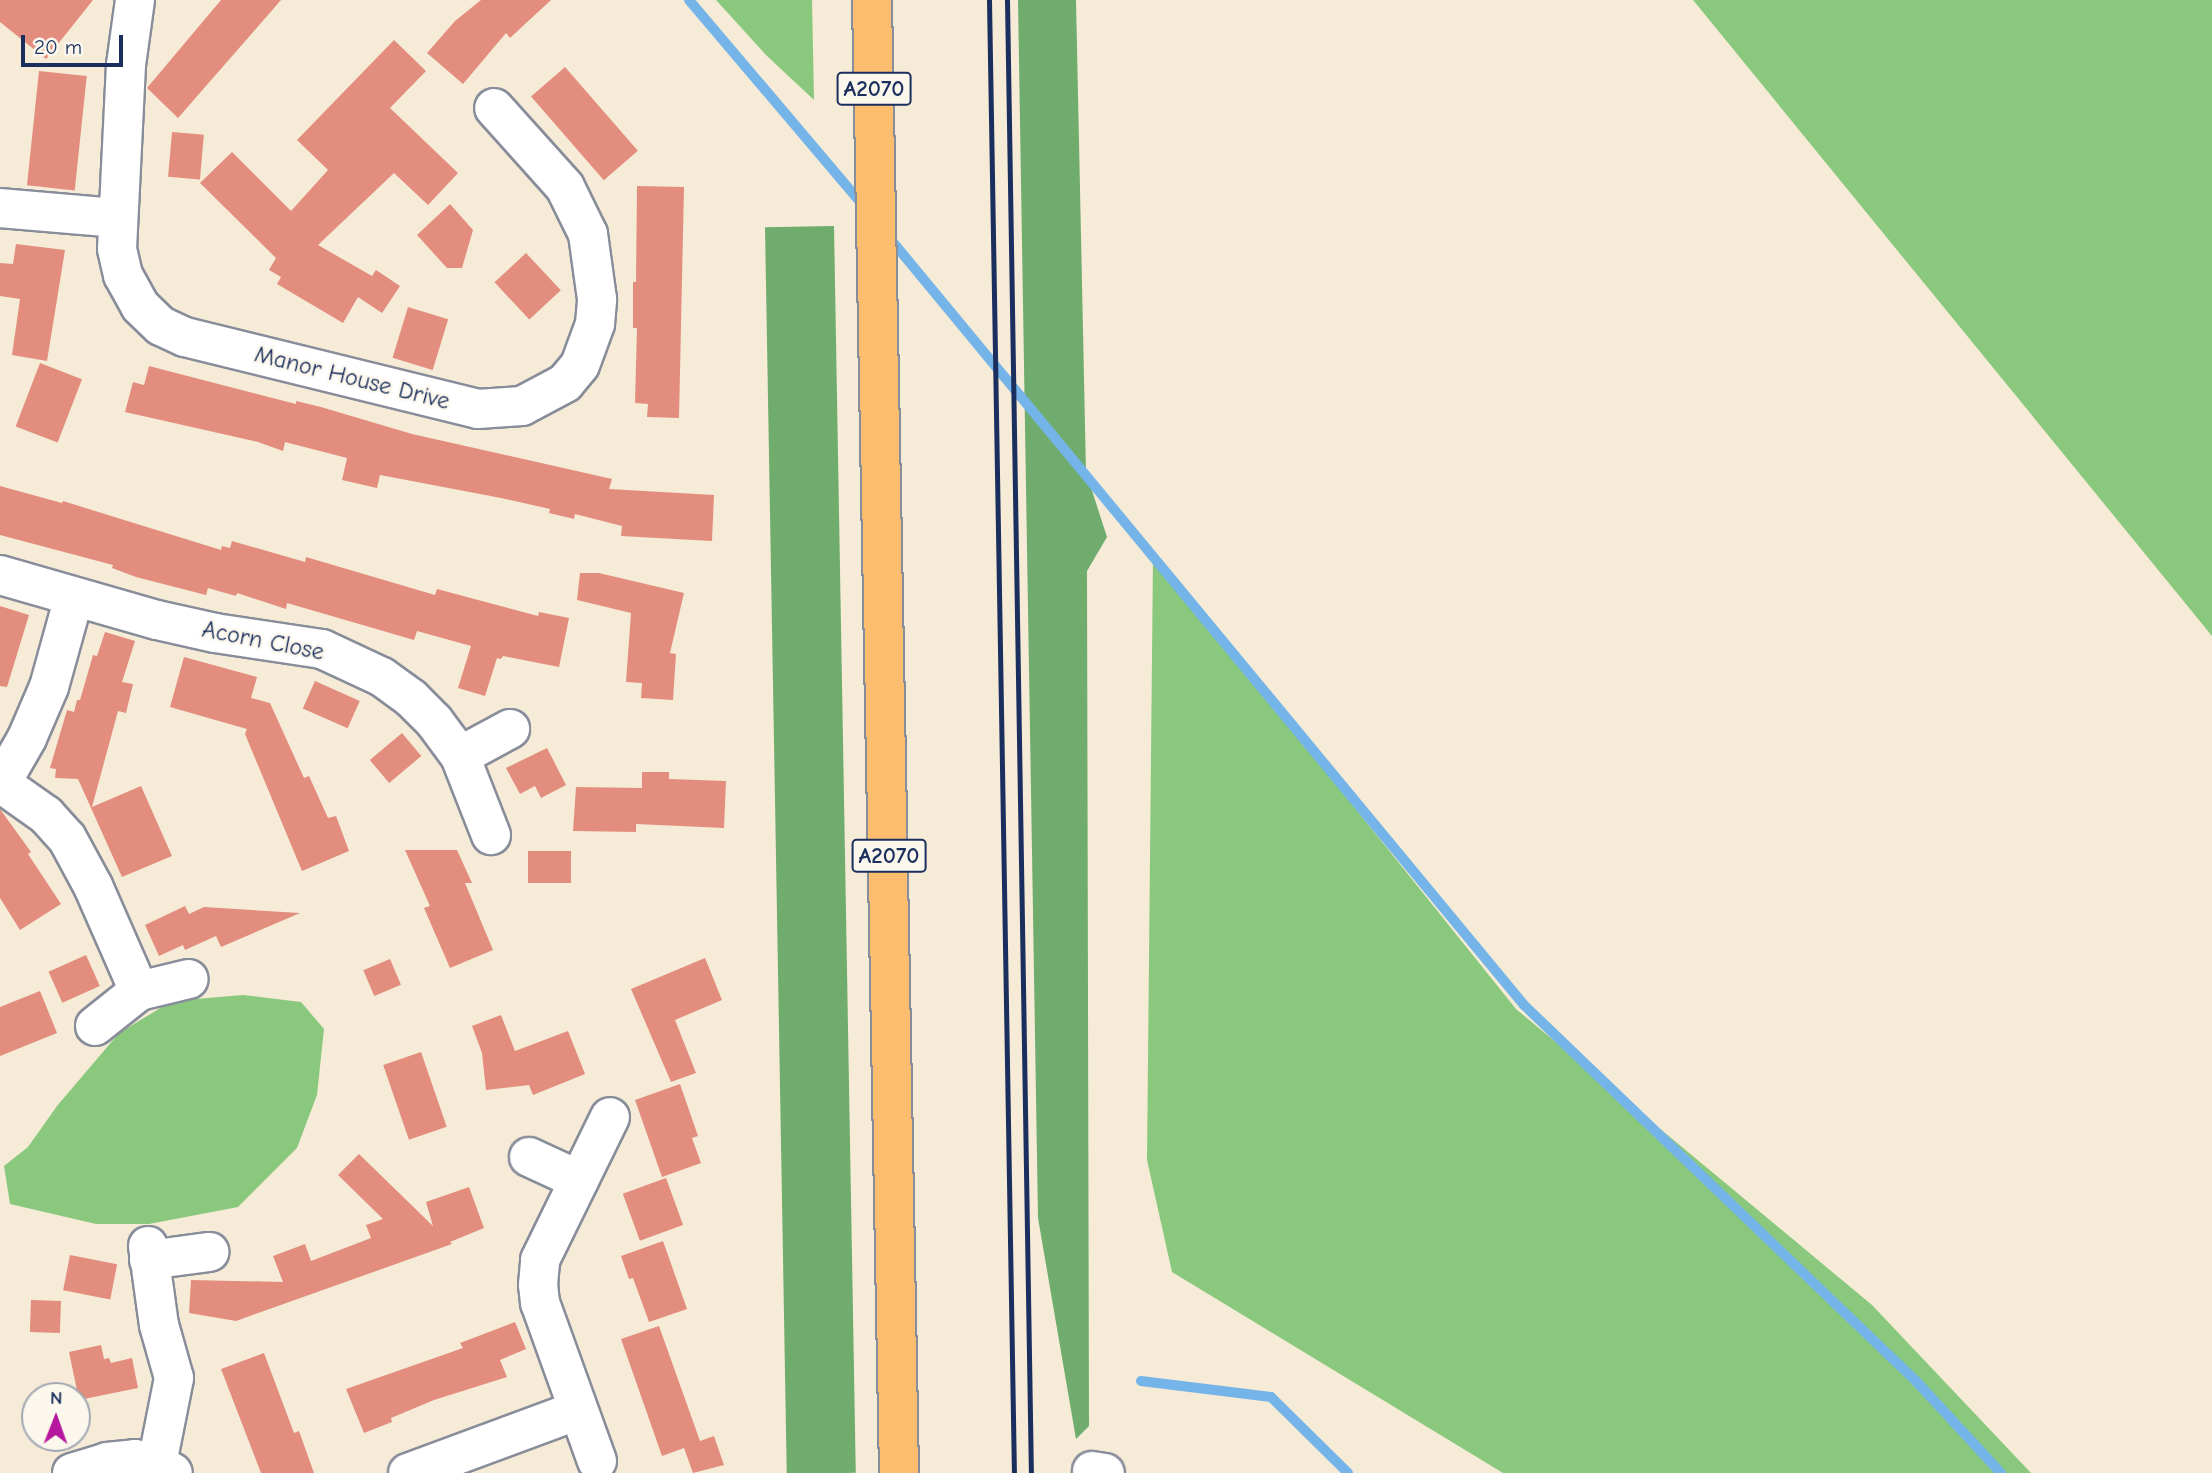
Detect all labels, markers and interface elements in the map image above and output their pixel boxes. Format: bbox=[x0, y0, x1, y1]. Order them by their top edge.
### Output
scale bar bbox=[24, 21, 126, 65]
text: 20 m bbox=[34, 35, 82, 59]
road number: A2070 bbox=[836, 69, 912, 108]
street label: Manor House Drive bbox=[252, 340, 452, 416]
street label: Acorn Close bbox=[200, 615, 326, 667]
road number: A2070 bbox=[850, 836, 928, 876]
north arrow bbox=[21, 1382, 91, 1452]
text: N bbox=[50, 1387, 63, 1409]

